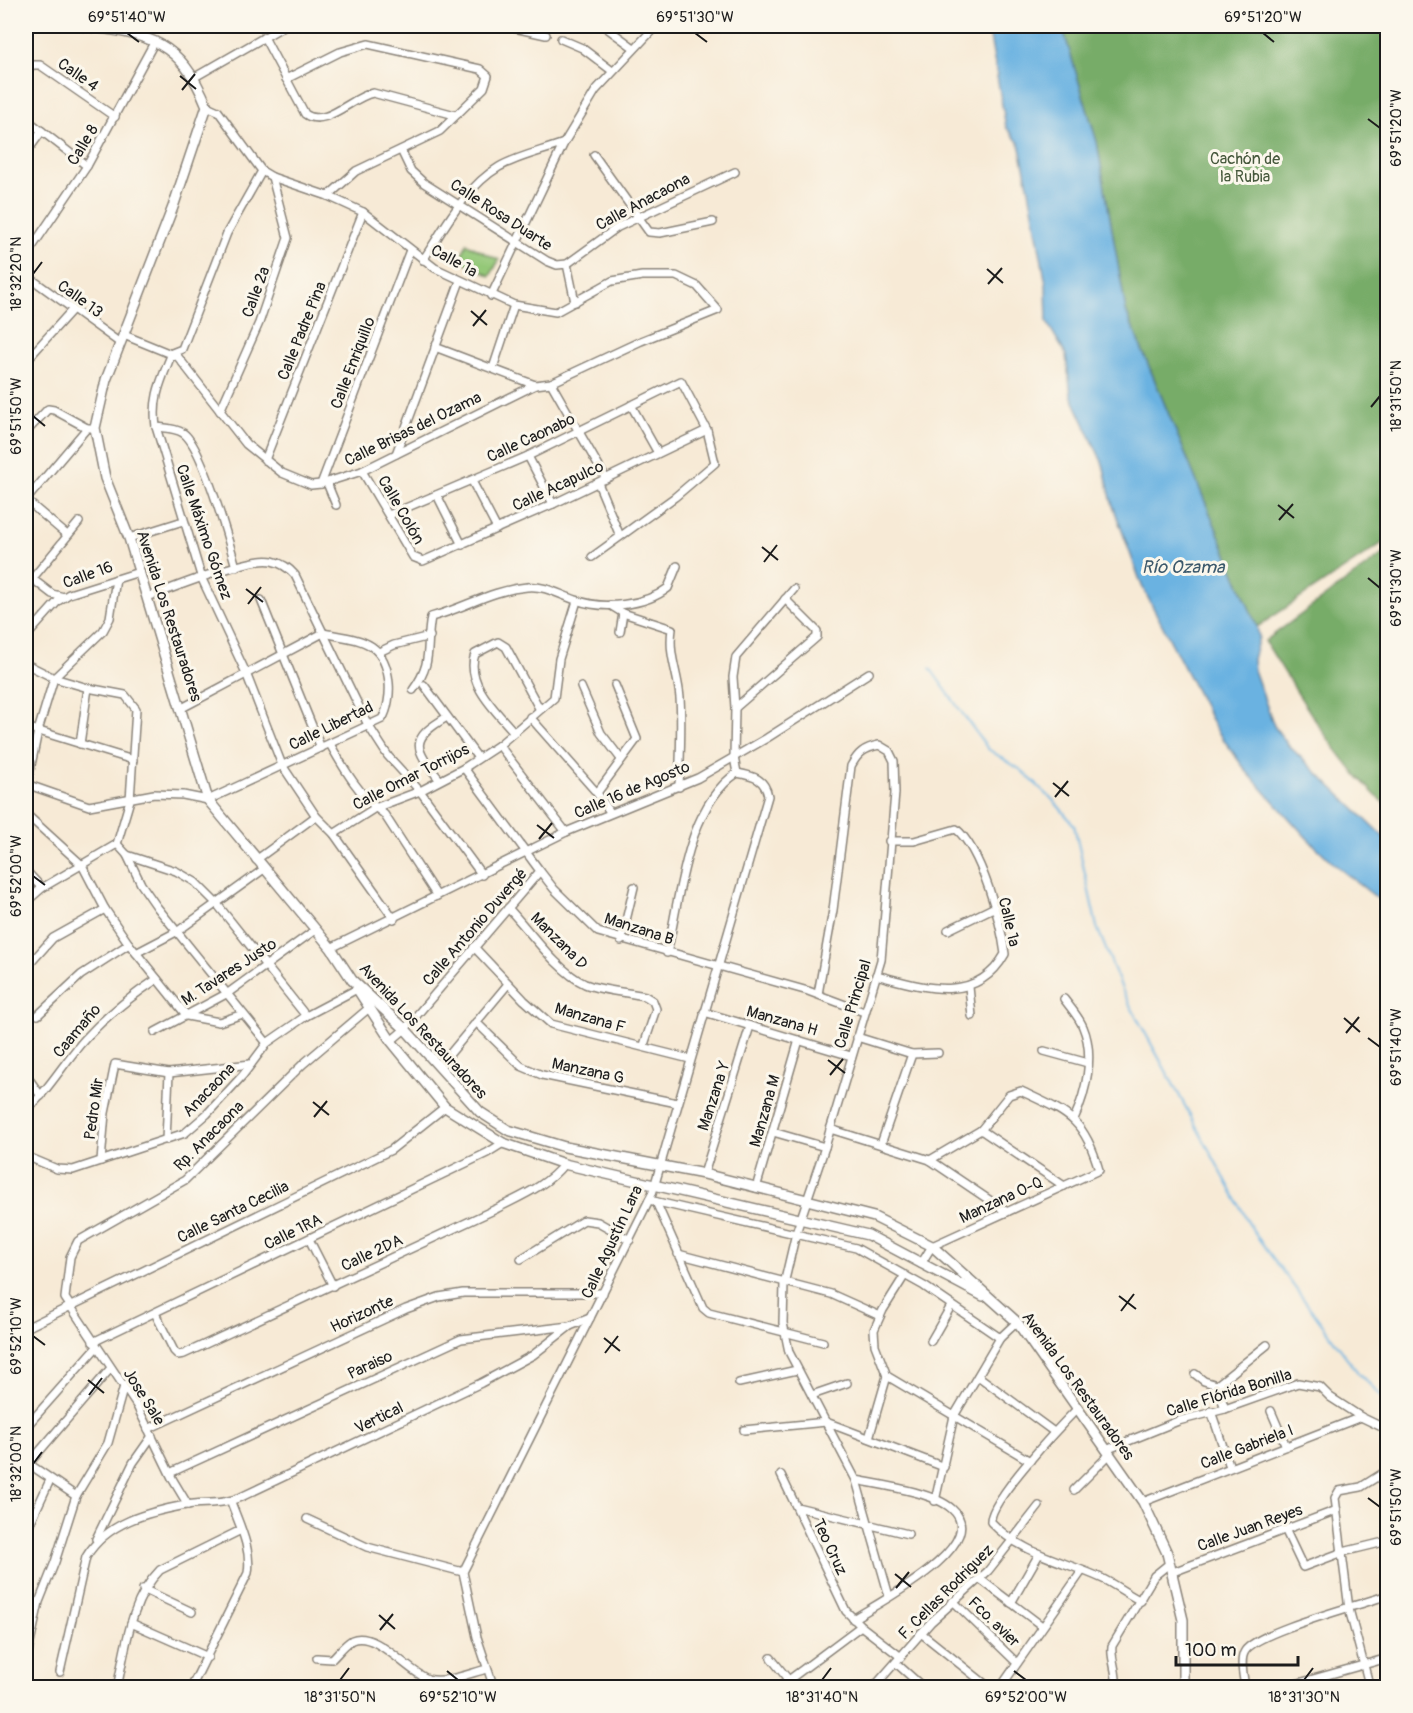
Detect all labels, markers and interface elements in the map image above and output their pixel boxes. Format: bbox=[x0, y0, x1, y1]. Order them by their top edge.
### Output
text: 69°51'40"W bbox=[88, 8, 166, 27]
text: 69°51'30"W bbox=[656, 8, 734, 27]
text: 69°51'20"W bbox=[1224, 8, 1302, 27]
street label: Calle 4 bbox=[54, 54, 102, 96]
text: 69°51'20"W bbox=[1387, 89, 1406, 167]
street label: Calle 8 bbox=[63, 121, 103, 169]
park label: Cachón de la Rubia bbox=[1210, 149, 1280, 187]
street label: Calle Anacaona bbox=[593, 169, 693, 235]
street label: Calle Rosa Duarte bbox=[446, 175, 556, 255]
text: 18°32'20"N bbox=[7, 237, 26, 311]
street label: Calle 1a bbox=[427, 240, 481, 282]
street label: Calle 2a bbox=[238, 264, 274, 320]
street label: Calle 13 bbox=[53, 276, 107, 322]
street label: Calle Padre Pina bbox=[273, 279, 331, 383]
street label: Calle Enriquillo bbox=[326, 314, 380, 412]
text: 18°31'50"N bbox=[1387, 360, 1406, 432]
text: 69°51'50"W bbox=[7, 377, 26, 455]
street label: Calle Brisas del Ozama bbox=[341, 387, 485, 471]
street label: Calle Caonabo bbox=[484, 409, 579, 467]
street label: Calle Acapulco bbox=[509, 456, 607, 516]
street label: Calle Máximo Gómez bbox=[171, 462, 237, 602]
street label: Calle Colón bbox=[373, 472, 429, 548]
street label: Avenida Los Restauradores bbox=[132, 528, 206, 704]
text: 69°51'30"W bbox=[1387, 549, 1406, 627]
water label: Río Ozama bbox=[1142, 556, 1226, 579]
street label: Calle 16 bbox=[60, 557, 116, 593]
street label: Calle Libertad bbox=[286, 697, 376, 755]
street label: Calle Omar Torrijos bbox=[349, 739, 473, 815]
street label: Calle 16 de Agosto bbox=[571, 756, 693, 823]
text: 69°52'00"W bbox=[7, 835, 26, 917]
street label: Calle Antonio Duvergé bbox=[418, 864, 532, 990]
street label: Calle 1a bbox=[994, 895, 1024, 949]
street label: Manzana D bbox=[526, 908, 592, 974]
street label: Manzana B bbox=[602, 908, 676, 950]
street label: M. Tavares Justo bbox=[177, 933, 281, 1010]
street label: Calle Principal bbox=[830, 957, 876, 1051]
street label: Avenida Los Restauradores bbox=[355, 959, 491, 1103]
street label: Manzana F bbox=[552, 998, 628, 1038]
street label: Caamaño bbox=[49, 1000, 106, 1062]
street label: Manzana H bbox=[744, 1001, 820, 1041]
text: 69°51'40"W bbox=[1387, 1008, 1406, 1086]
street label: Manzana G bbox=[550, 1054, 626, 1088]
street label: Anacaona bbox=[178, 1059, 240, 1121]
street label: Manzana Y bbox=[693, 1059, 735, 1133]
street label: Manzana M bbox=[745, 1073, 785, 1149]
street label: Pedro Mir bbox=[80, 1077, 108, 1141]
street label: Rp. Anacaona bbox=[170, 1097, 248, 1175]
street label: Manzana O-Q bbox=[956, 1172, 1046, 1228]
street label: Calle Santa Cecilia bbox=[174, 1176, 292, 1248]
street label: Calle Agustín Lara bbox=[577, 1182, 647, 1302]
street label: Calle 1RA bbox=[261, 1209, 325, 1255]
street label: Calle 2DA bbox=[338, 1230, 406, 1276]
street label: Horizonte bbox=[327, 1291, 397, 1337]
text: 69°52'10"W bbox=[7, 1297, 26, 1375]
street label: Avenida Los Restauradores bbox=[1017, 1308, 1139, 1464]
street label: Paraiso bbox=[344, 1346, 396, 1384]
street label: Calle Flórida Bonilla bbox=[1164, 1364, 1294, 1422]
street label: Jose Sale bbox=[119, 1365, 169, 1429]
street label: Vertical bbox=[351, 1398, 407, 1438]
street label: Calle Gabriela I bbox=[1198, 1420, 1296, 1474]
text: 18°32'00"N bbox=[7, 1426, 26, 1502]
text: 69°51'50"W bbox=[1387, 1468, 1406, 1546]
street label: Calle Juan Reyes bbox=[1195, 1500, 1305, 1556]
street label: Teo Cruz bbox=[808, 1516, 852, 1578]
street label: F. Cellas Rodriguez bbox=[894, 1540, 998, 1644]
street label: Fco. avier bbox=[964, 1592, 1024, 1652]
scale bar bbox=[1176, 1629, 1298, 1667]
text: 100 m bbox=[1185, 1639, 1237, 1662]
text: 18°31'50"N bbox=[304, 1688, 376, 1707]
text: 69°52'10"W bbox=[419, 1688, 497, 1707]
text: 18°31'40"N bbox=[786, 1688, 858, 1707]
text: 69°52'00"W bbox=[985, 1688, 1067, 1707]
text: 18°31'30"N bbox=[1268, 1688, 1340, 1707]

